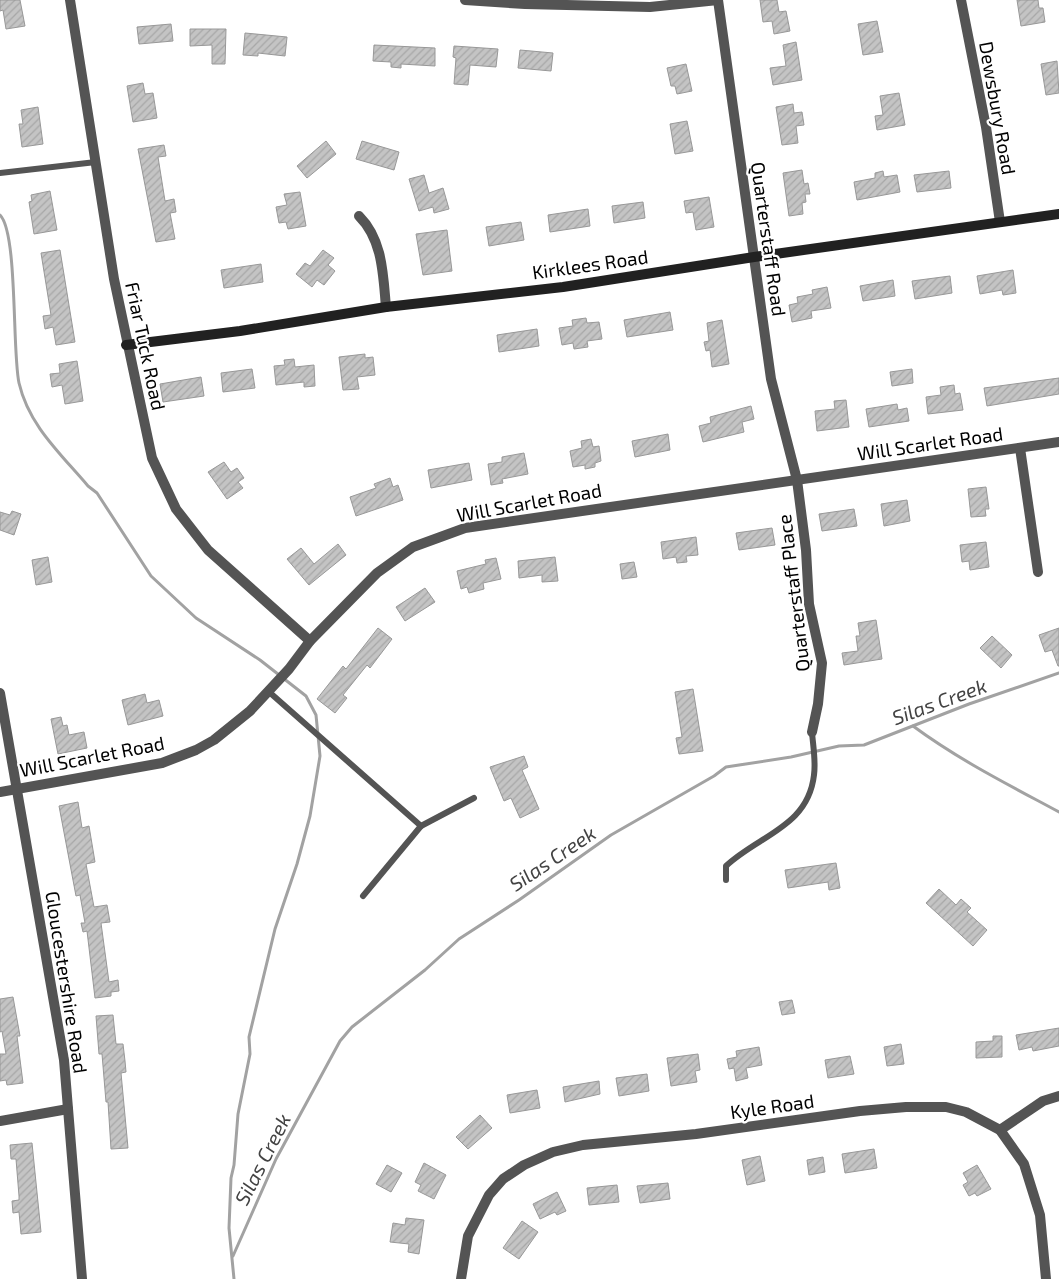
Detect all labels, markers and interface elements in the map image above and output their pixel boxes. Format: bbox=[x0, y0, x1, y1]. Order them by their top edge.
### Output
street label: Dewsbury Road bbox=[975, 40, 1021, 176]
street label: Quarterstaff Road bbox=[747, 160, 791, 318]
street label: Kirklees Road bbox=[530, 244, 650, 284]
street label: Friar Tuck Road bbox=[121, 280, 171, 412]
street label: Will Scarlet Road bbox=[856, 421, 1004, 465]
street label: Will Scarlet Road bbox=[455, 478, 603, 526]
street label: Quarterstaff Place bbox=[772, 513, 814, 673]
water label: Silas Creek bbox=[888, 673, 990, 729]
street label: Will Scarlet Road bbox=[18, 731, 166, 781]
water label: Silas Creek bbox=[504, 820, 600, 896]
street label: Gloucestershire Road bbox=[41, 889, 93, 1075]
street label: Kyle Road bbox=[729, 1089, 815, 1123]
water label: Silas Creek bbox=[229, 1109, 295, 1209]

